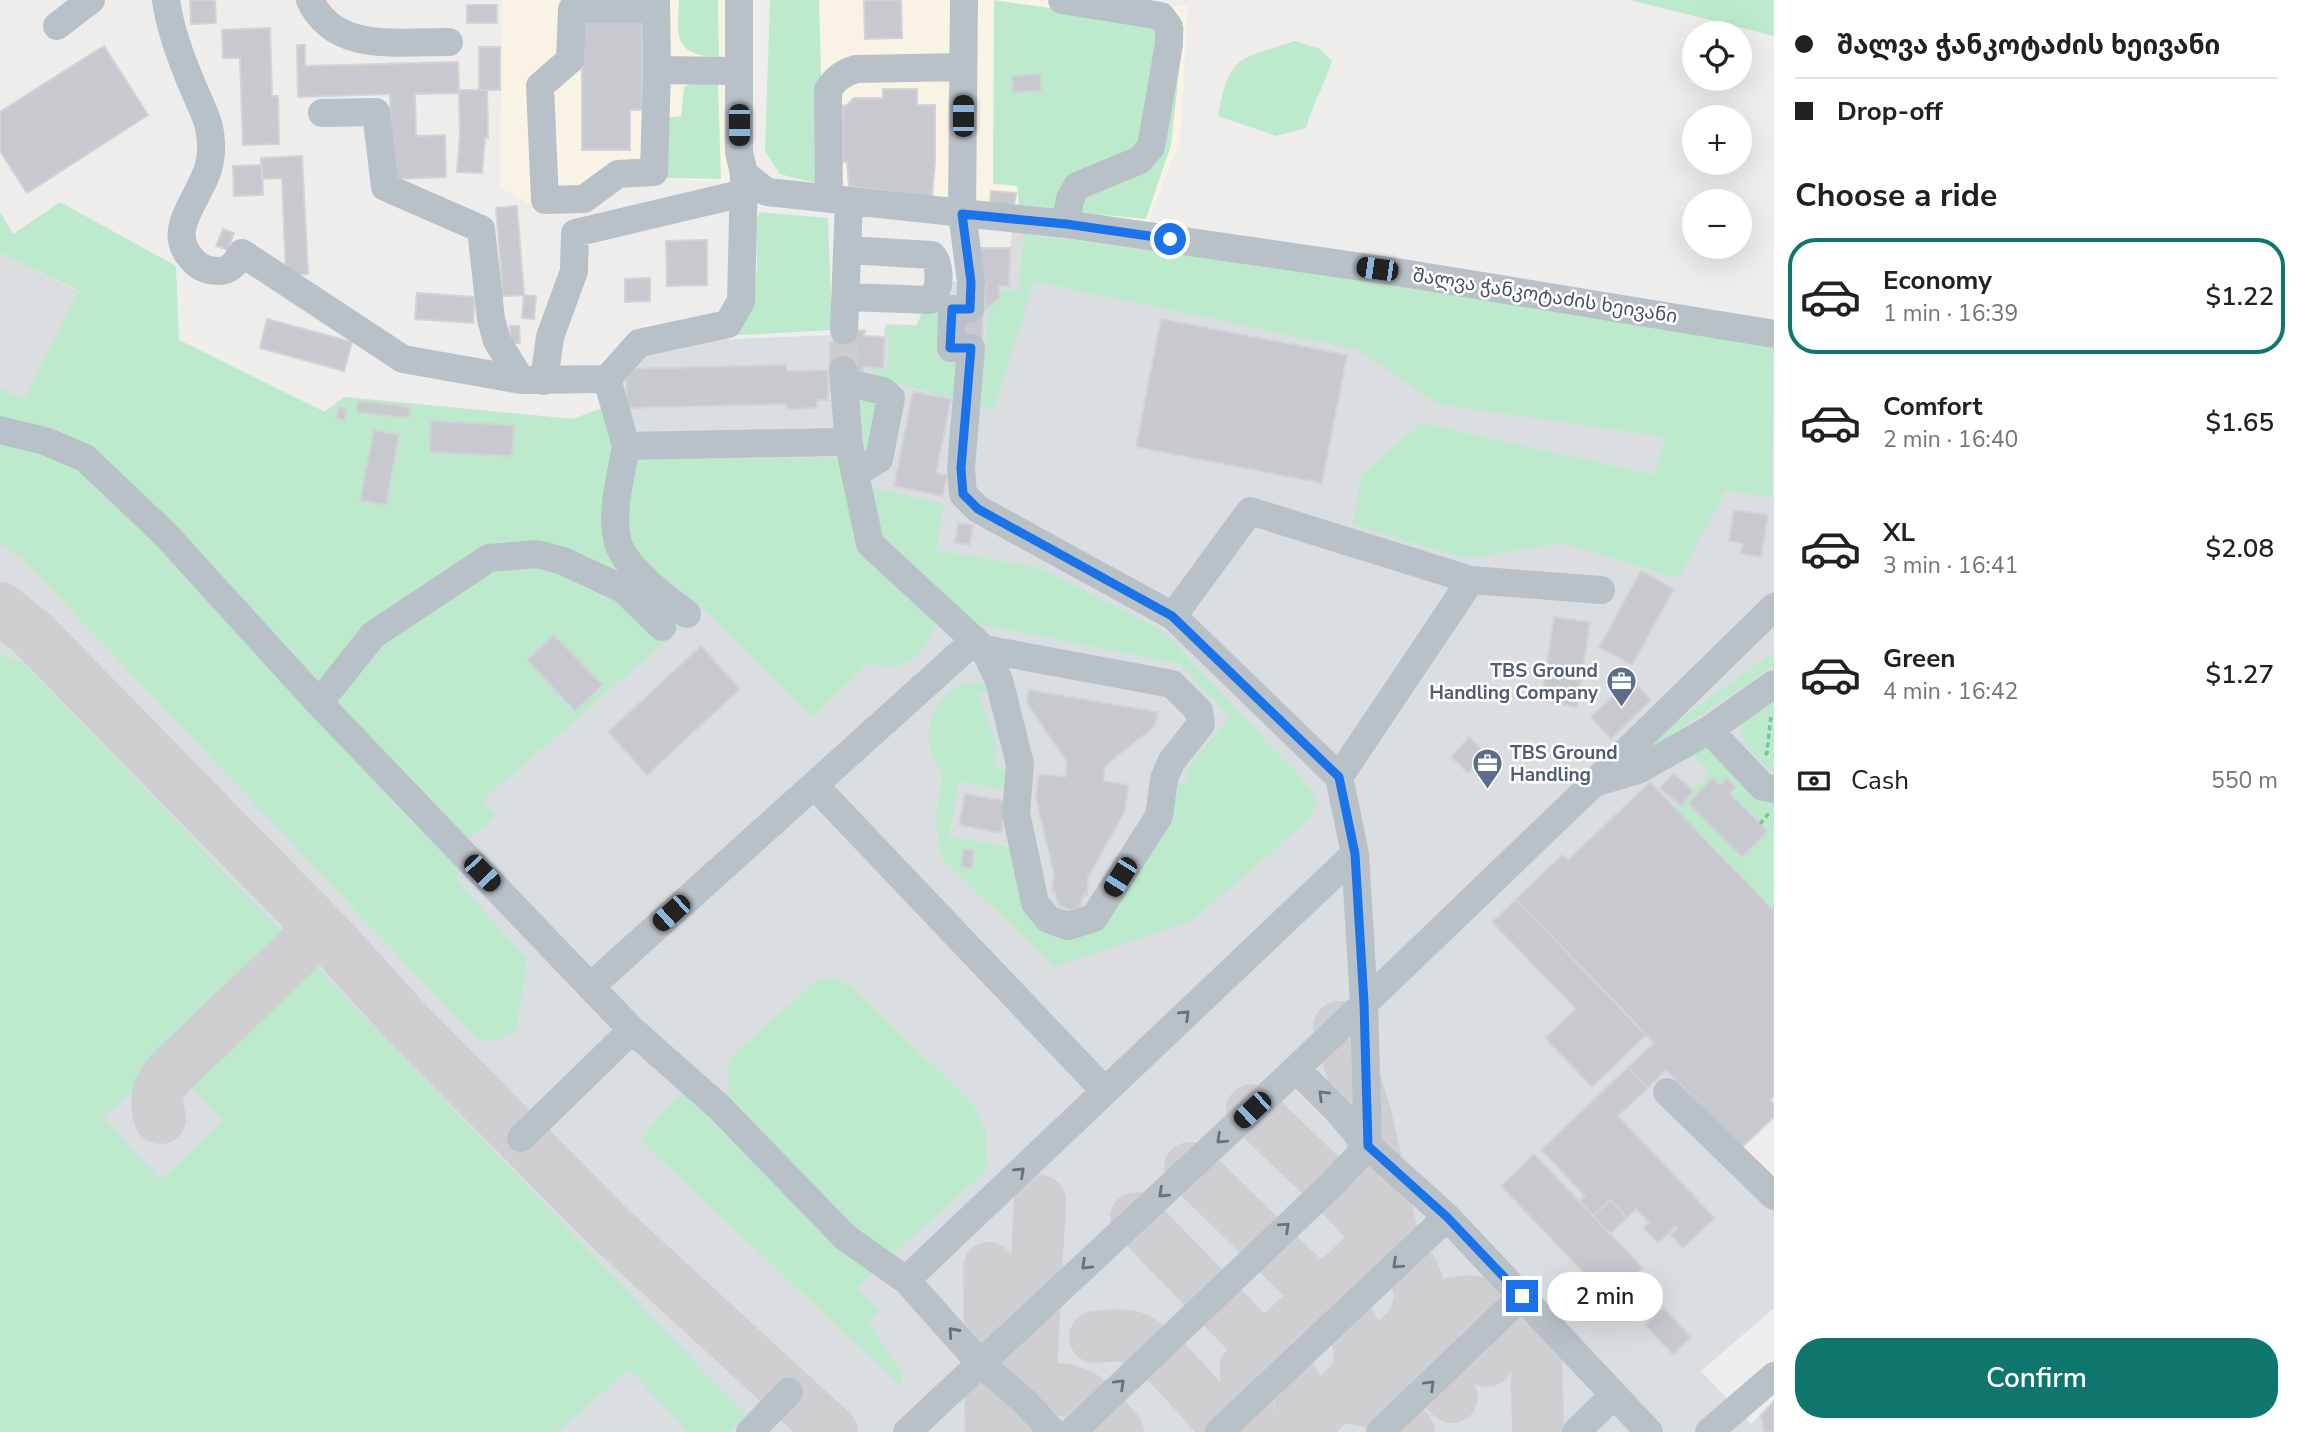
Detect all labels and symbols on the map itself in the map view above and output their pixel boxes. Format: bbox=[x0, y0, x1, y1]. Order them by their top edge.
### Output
car bbox=[953, 95, 974, 137]
car bbox=[729, 104, 750, 146]
route start bbox=[1154, 223, 1186, 255]
car bbox=[1355, 256, 1400, 282]
street label: შალვა ჭანკოტაძის ხეივანი bbox=[1411, 262, 1679, 330]
place label: TBS Ground Handling Company bbox=[1429, 658, 1599, 706]
office icon: TBS Ground Handling Company bbox=[1604, 665, 1638, 709]
place label: TBS Ground Handling bbox=[1510, 740, 1618, 788]
office icon: TBS Ground Handling bbox=[1470, 747, 1504, 791]
car bbox=[460, 851, 505, 895]
car bbox=[1100, 854, 1141, 900]
car bbox=[649, 891, 694, 935]
one-way arrow bbox=[1177, 1011, 1190, 1024]
car bbox=[1230, 1088, 1275, 1132]
one-way arrow bbox=[1318, 1090, 1331, 1103]
one-way arrow bbox=[1216, 1131, 1229, 1143]
one-way arrow bbox=[1012, 1167, 1025, 1180]
one-way arrow bbox=[1158, 1185, 1171, 1197]
one-way arrow bbox=[1277, 1223, 1290, 1235]
one-way arrow bbox=[1392, 1255, 1405, 1268]
one-way arrow bbox=[1081, 1257, 1094, 1269]
callout: 2 min bbox=[1546, 1272, 1662, 1320]
route end bbox=[1506, 1280, 1538, 1312]
one-way arrow bbox=[949, 1327, 961, 1340]
one-way arrow bbox=[1112, 1380, 1125, 1393]
one-way arrow bbox=[1421, 1380, 1434, 1393]

